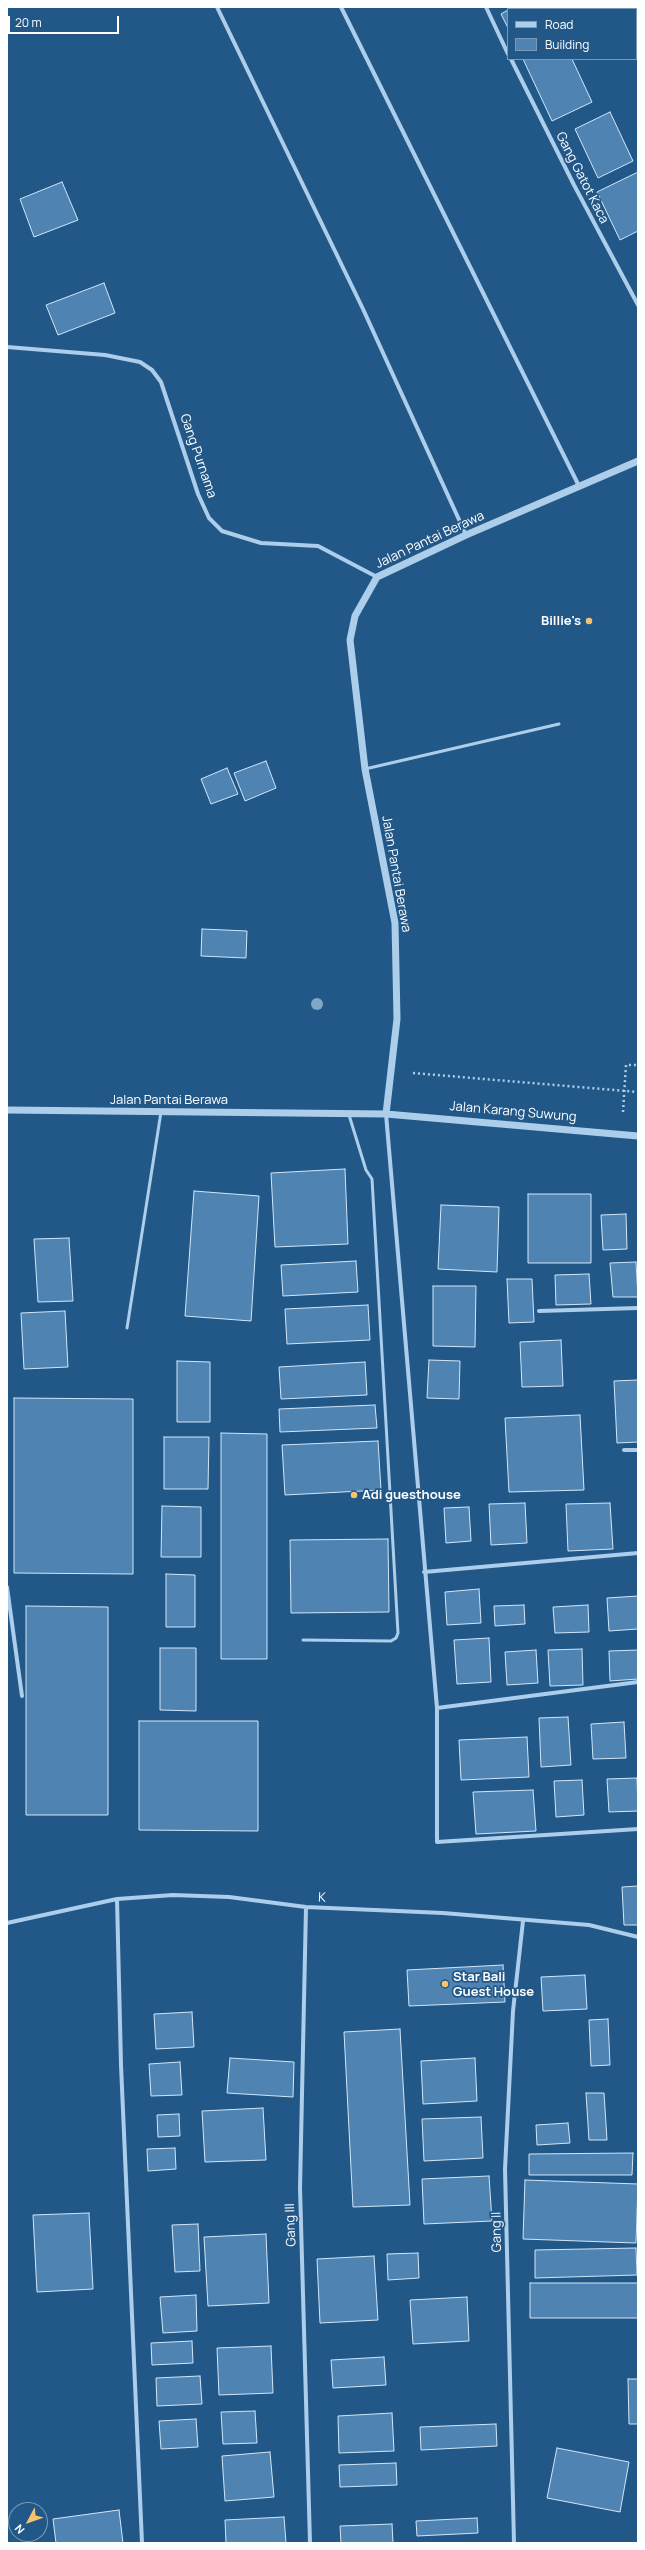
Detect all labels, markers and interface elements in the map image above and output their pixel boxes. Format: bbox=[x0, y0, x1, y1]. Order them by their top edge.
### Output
scale bar bbox=[10, 8, 121, 34]
legend bbox=[507, 8, 637, 60]
text: 20 m bbox=[15, 14, 42, 31]
text: Road bbox=[545, 16, 573, 33]
text: Building bbox=[545, 36, 589, 53]
street label: Gang Gatot Kaca bbox=[552, 130, 612, 226]
street label: Gang Purnama bbox=[176, 412, 220, 500]
street label: Jalan Pantai Berawa bbox=[373, 508, 487, 572]
place label: Billie's bbox=[541, 613, 581, 629]
marker: Billie's bbox=[584, 616, 594, 626]
street label: Jalan Pantai Berawa bbox=[378, 814, 414, 934]
street label: Jalan Pantai Berawa bbox=[110, 1092, 228, 1108]
street label: Jalan Karang Suwung bbox=[449, 1099, 577, 1125]
place label: Adi guesthouse bbox=[362, 1487, 461, 1503]
marker: Adi guesthouse bbox=[349, 1490, 359, 1500]
street label: K bbox=[318, 1890, 326, 1906]
place label: Star Bali Guest House bbox=[453, 1969, 534, 2000]
marker: Star Bali Guest House bbox=[440, 1979, 450, 1989]
street label: Gang III bbox=[282, 2203, 300, 2247]
street label: Gang II bbox=[489, 2212, 505, 2252]
north arrow bbox=[8, 2502, 48, 2542]
text: N bbox=[11, 2522, 28, 2537]

